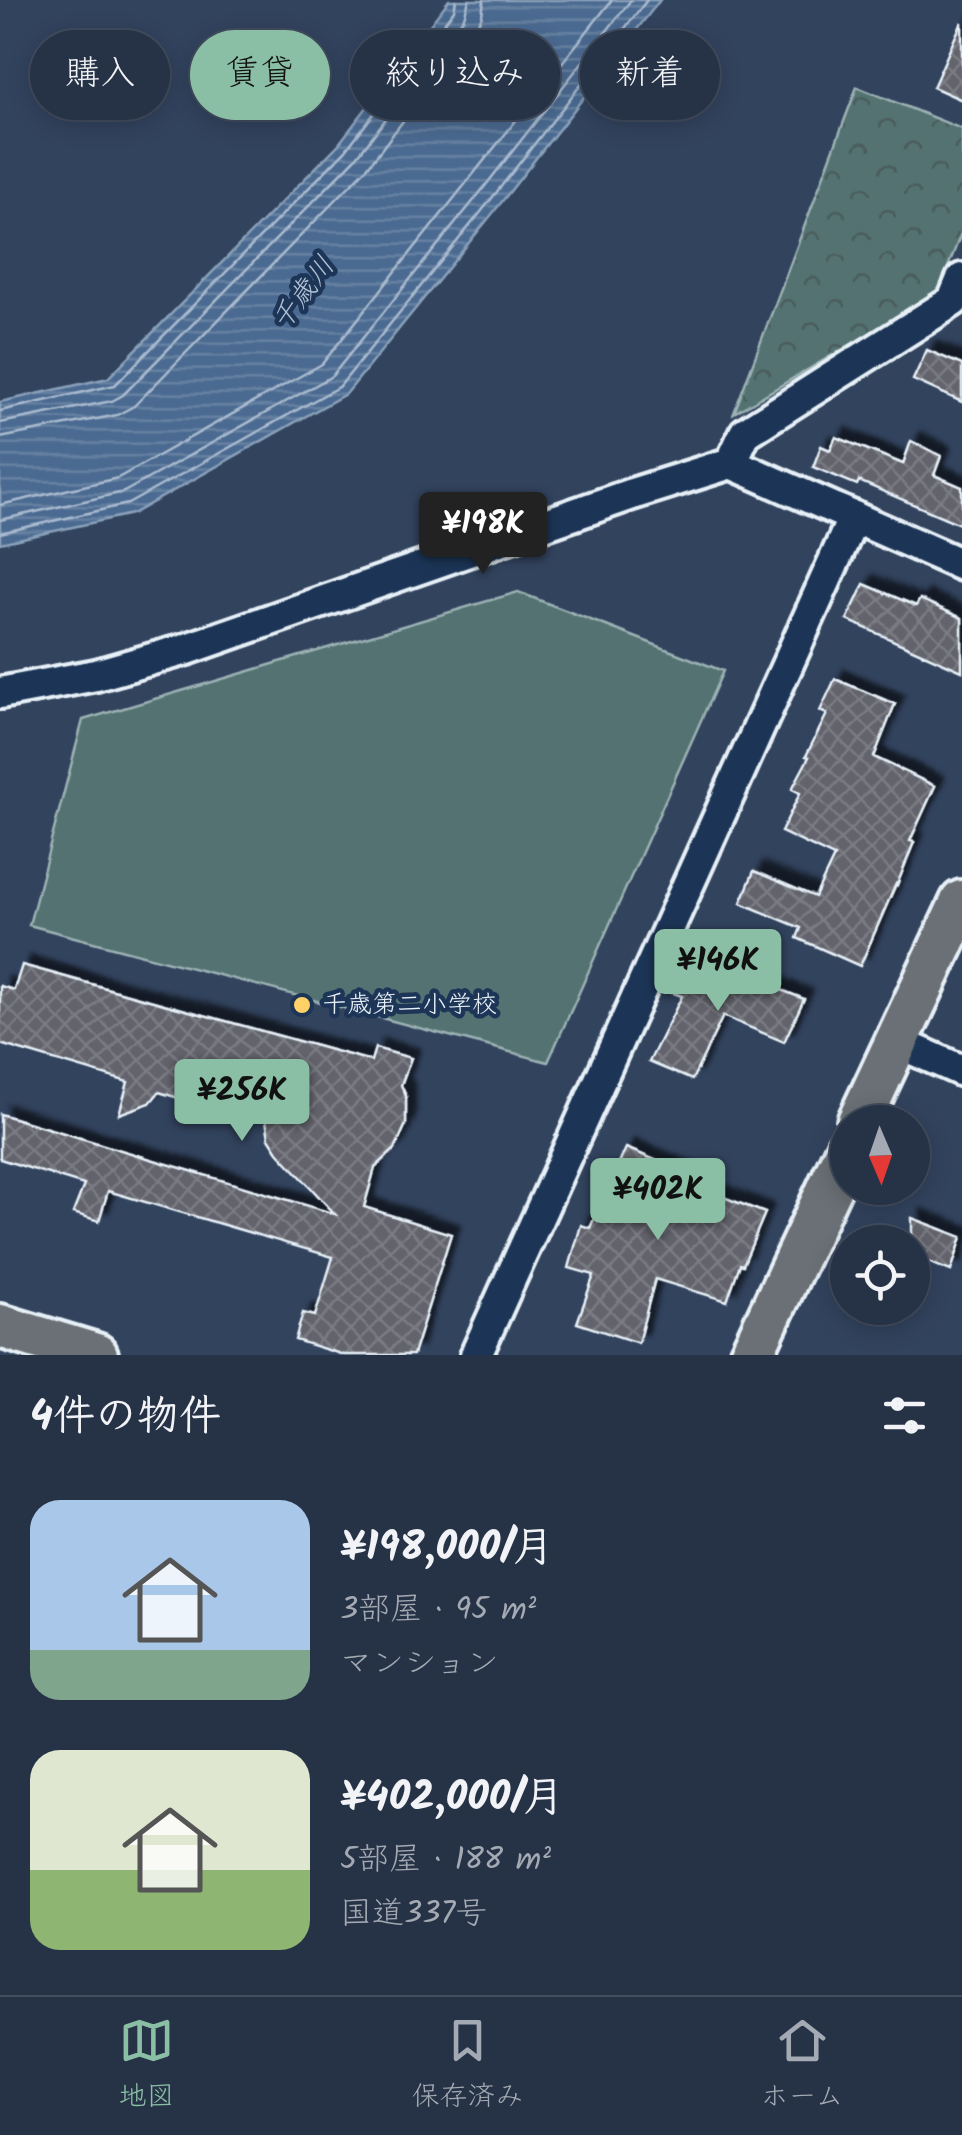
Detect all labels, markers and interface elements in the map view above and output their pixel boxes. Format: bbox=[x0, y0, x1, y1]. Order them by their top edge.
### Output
chip: 購入 bbox=[30, 30, 170, 120]
chip: 賃貸 bbox=[190, 30, 330, 120]
chip: 絞り込み bbox=[350, 30, 560, 120]
chip: 新着 bbox=[580, 30, 720, 120]
water label: 千歳川 bbox=[261, 247, 347, 341]
pin: ¥198K bbox=[413, 492, 553, 577]
text: ¥198K bbox=[441, 499, 525, 550]
pin: ¥146K bbox=[648, 929, 788, 1014]
text: ¥146K bbox=[676, 936, 760, 987]
place label: 千歳第二小学校 bbox=[322, 985, 497, 1025]
marker: 千歳第二小学校 bbox=[291, 994, 313, 1016]
pin: ¥256K bbox=[172, 1059, 312, 1144]
text: ¥256K bbox=[196, 1066, 288, 1117]
north arrow bbox=[830, 1105, 930, 1205]
map controls bbox=[830, 1105, 930, 1325]
pin: ¥402K bbox=[588, 1158, 728, 1243]
text: ¥402K bbox=[612, 1165, 704, 1216]
button: locate bbox=[830, 1225, 930, 1325]
text: 4件の物件 bbox=[30, 1384, 221, 1451]
icon: filters bbox=[877, 1388, 932, 1443]
text: ¥198,000/月 bbox=[340, 1515, 554, 1582]
icon: home bbox=[110, 1540, 230, 1660]
text: 3部屋 · 95 m² bbox=[340, 1585, 536, 1636]
text: マンション bbox=[340, 1639, 499, 1690]
text: ¥402,000/月 bbox=[340, 1765, 564, 1832]
icon: home bbox=[110, 1790, 230, 1910]
text: 5部屋 · 188 m² bbox=[340, 1835, 551, 1886]
text: 国道337号 bbox=[340, 1889, 487, 1940]
tab: 地図 bbox=[119, 2013, 175, 2120]
tab: 保存済み bbox=[412, 2013, 524, 2120]
tab: ホーム bbox=[761, 2013, 843, 2120]

